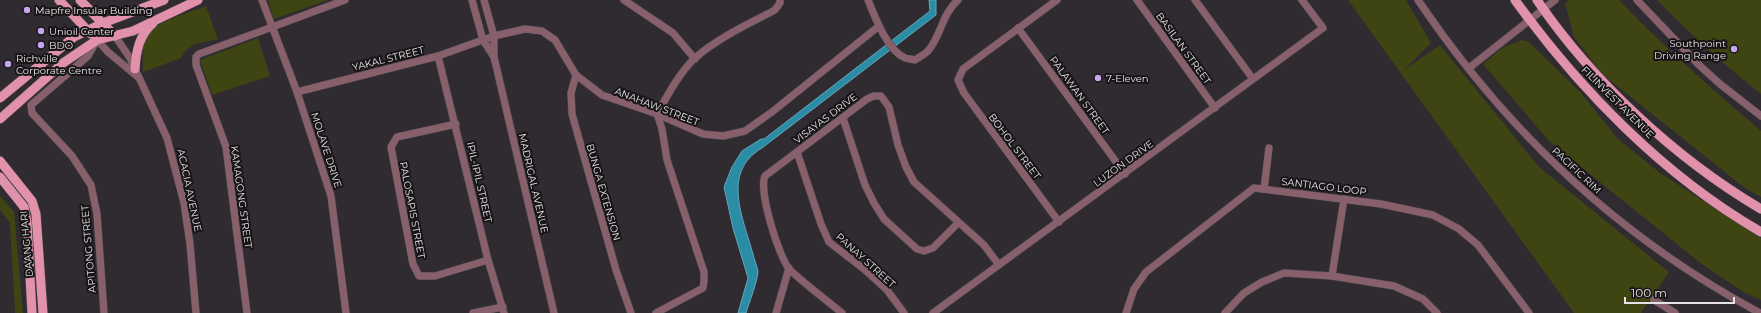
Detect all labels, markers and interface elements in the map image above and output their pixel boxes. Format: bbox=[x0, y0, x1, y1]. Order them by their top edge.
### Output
place label: Mapfre Insular Building bbox=[35, 4, 152, 17]
marker: Mapfre Insular Building bbox=[22, 5, 32, 15]
street label: BASILAN STREET bbox=[1153, 10, 1214, 87]
place label: Unioil Center bbox=[49, 25, 114, 38]
marker: Unioil Center bbox=[36, 26, 46, 36]
place label: Southpoint Driving Range bbox=[1654, 37, 1726, 62]
place label: BDO bbox=[49, 39, 73, 52]
marker: BDO bbox=[36, 40, 46, 50]
street label: YAKAL STREET bbox=[351, 43, 426, 74]
marker: Southpoint Driving Range bbox=[1729, 44, 1739, 54]
place label: Richville Corporate Centre bbox=[16, 52, 102, 77]
street label: PALAWAN STREET bbox=[1047, 54, 1112, 137]
marker: Richville Corporate Centre bbox=[3, 59, 13, 69]
street label: FILINVEST AVENUE bbox=[1579, 63, 1657, 142]
place label: 7-Eleven bbox=[1106, 72, 1149, 85]
marker: 7-Eleven bbox=[1093, 73, 1103, 83]
street label: ANAHAW STREET bbox=[613, 84, 701, 129]
street label: VISAYAS DRIVE bbox=[791, 90, 860, 147]
street label: MOLAVE DRIVE bbox=[308, 111, 345, 190]
street label: BOHOL STREET bbox=[986, 111, 1044, 182]
street label: MADRIGAL AVENUE bbox=[516, 132, 551, 234]
street label: LUZON DRIVE bbox=[1091, 137, 1156, 190]
street label: IPIL-IPIL STREET bbox=[464, 140, 495, 224]
street label: BUNGA EXTENSION bbox=[583, 142, 624, 242]
street label: PACIFIC RIM bbox=[1549, 144, 1604, 197]
street label: KAMAGONG STREET bbox=[228, 145, 255, 249]
street label: ACACIA AVENUE bbox=[174, 148, 205, 233]
street label: PALOSAPIS STREET bbox=[397, 161, 428, 260]
street label: SANTIAGO LOOP bbox=[1281, 175, 1367, 198]
street label: APITONG STREET bbox=[78, 204, 99, 293]
street label: DAANG HARI bbox=[17, 210, 36, 278]
street label: PANAY STREET bbox=[833, 230, 898, 291]
scale bar bbox=[1625, 279, 1734, 305]
text: 100 m bbox=[1631, 285, 1667, 300]

